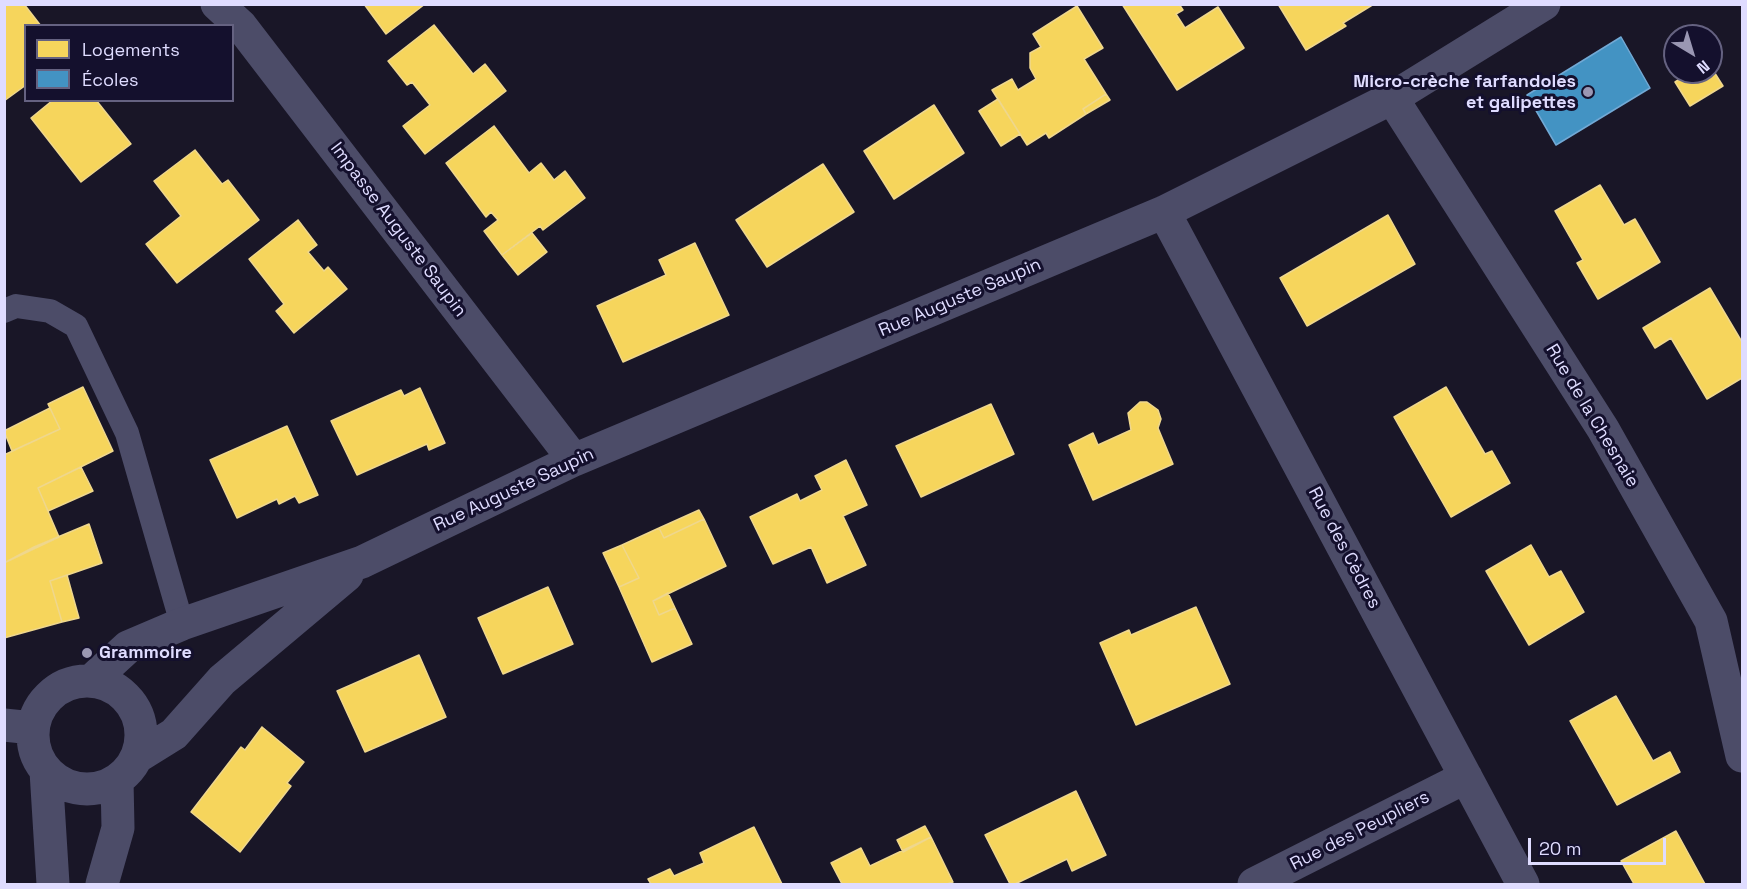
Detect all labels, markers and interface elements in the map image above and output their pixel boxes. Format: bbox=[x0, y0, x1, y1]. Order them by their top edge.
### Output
legend bbox=[24, 24, 234, 102]
north arrow bbox=[1663, 24, 1723, 84]
text: Logements bbox=[82, 38, 180, 61]
text: N bbox=[1692, 55, 1714, 79]
text: Écoles bbox=[82, 68, 139, 91]
place label: Micro-crèche farfandoles et galipettes bbox=[1353, 71, 1576, 113]
marker: Micro-crèche farfandoles et galipettes bbox=[1581, 85, 1595, 99]
street label: Impasse Auguste Saupin bbox=[325, 139, 471, 321]
street label: Rue Auguste Saupin bbox=[876, 254, 1044, 342]
street label: Rue de la Chesnaie bbox=[1541, 341, 1643, 491]
street label: Rue Auguste Saupin bbox=[430, 443, 598, 537]
street label: Rue des Cèdres bbox=[1303, 484, 1385, 612]
place label: Grammoire bbox=[99, 642, 192, 664]
marker: Grammoire bbox=[80, 646, 94, 660]
street label: Rue des Peupliers bbox=[1287, 787, 1433, 875]
scale bar bbox=[1531, 826, 1669, 864]
text: 20 m bbox=[1539, 837, 1582, 860]

